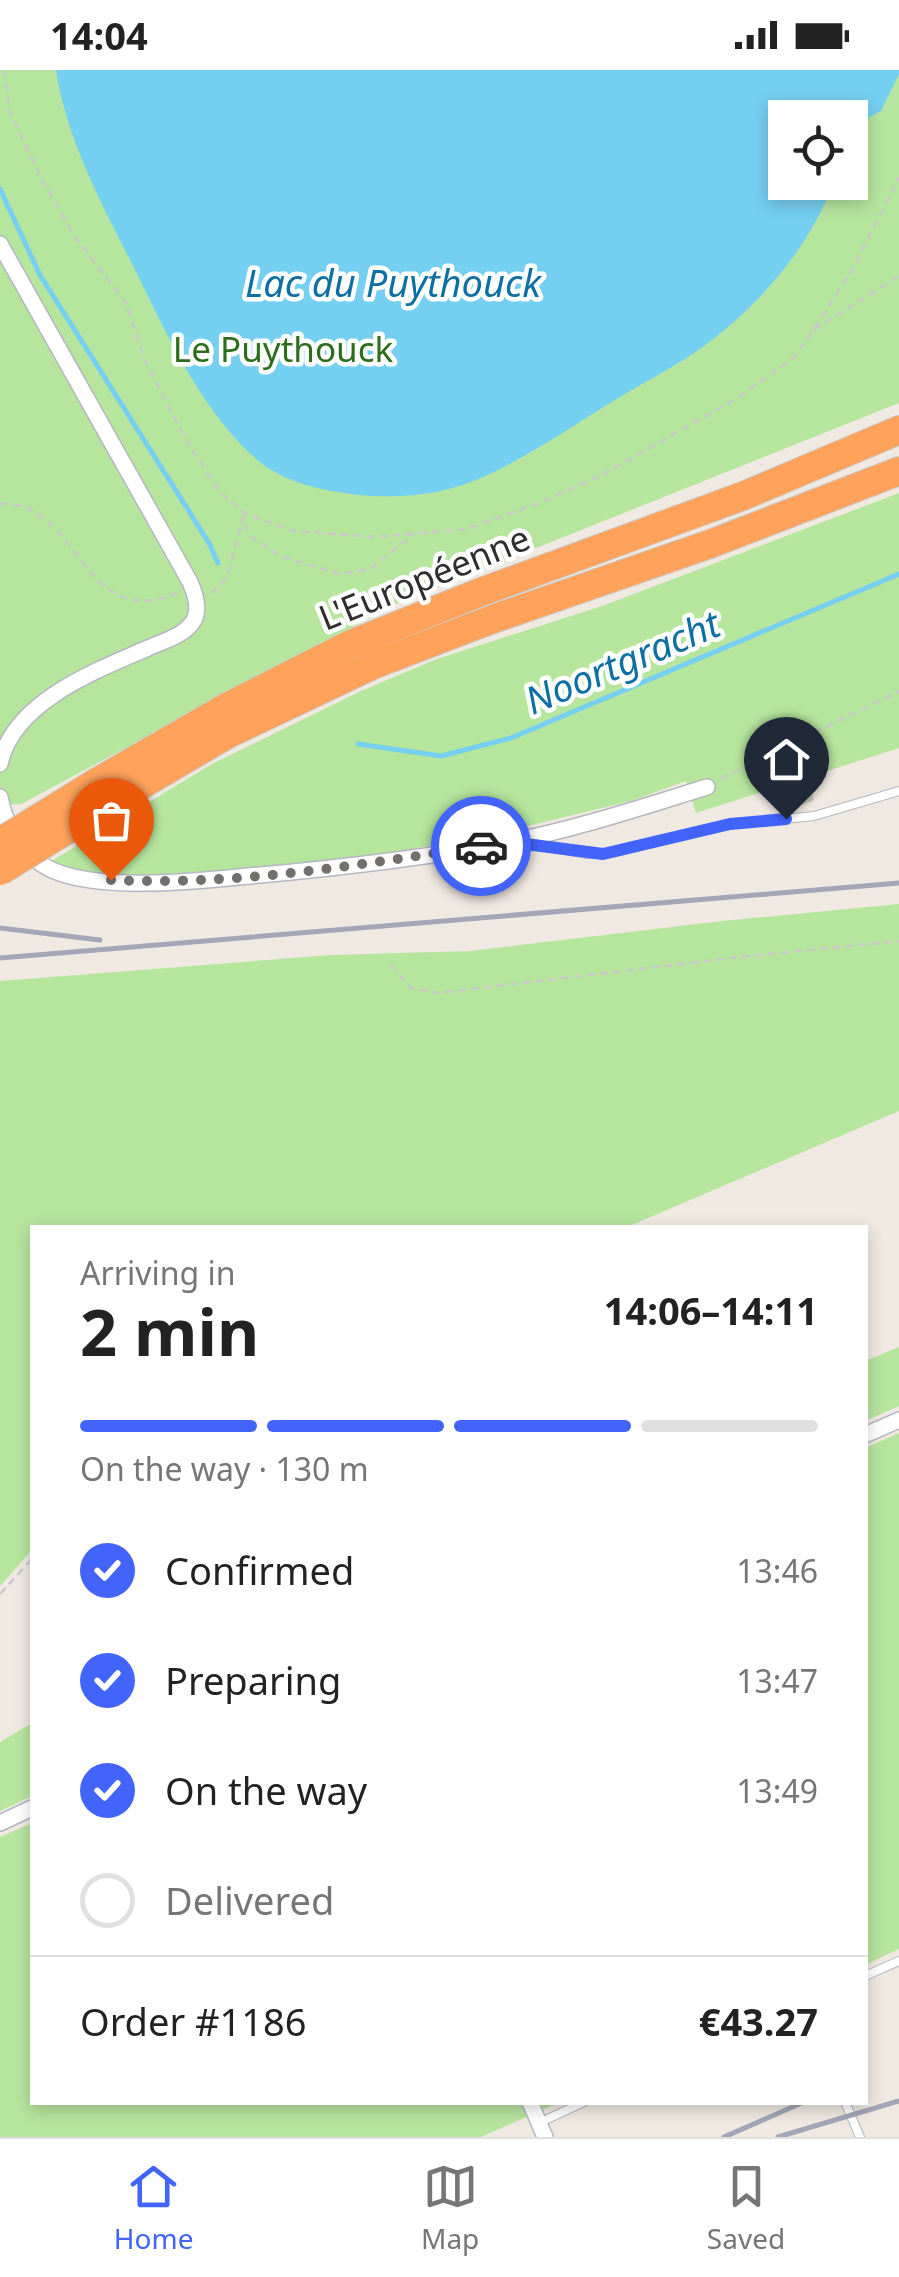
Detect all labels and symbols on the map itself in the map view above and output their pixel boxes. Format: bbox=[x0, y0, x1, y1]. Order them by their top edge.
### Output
water label: Lac du Puythouck bbox=[245, 256, 542, 308]
park label: Le Puythouck bbox=[173, 325, 394, 372]
street label: L'Européenne bbox=[312, 513, 536, 641]
water label: Noortgracht bbox=[516, 596, 729, 725]
pin bbox=[744, 717, 829, 820]
pin bbox=[69, 778, 154, 881]
courier bbox=[431, 796, 531, 896]

